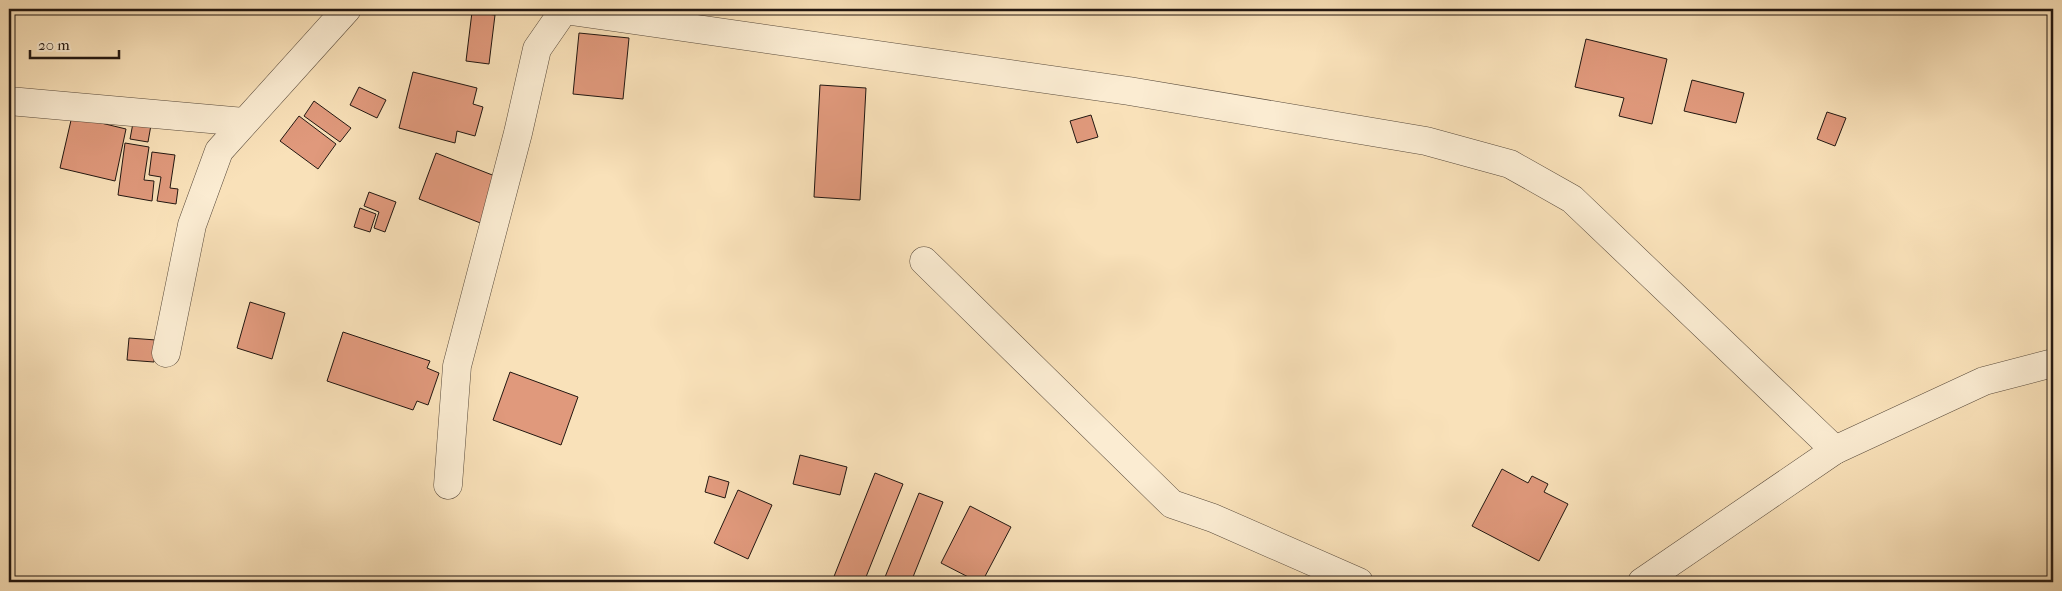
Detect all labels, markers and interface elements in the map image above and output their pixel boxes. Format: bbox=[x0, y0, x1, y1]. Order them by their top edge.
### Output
scale bar bbox=[30, 28, 119, 60]
text: 20 m bbox=[38, 36, 70, 54]

